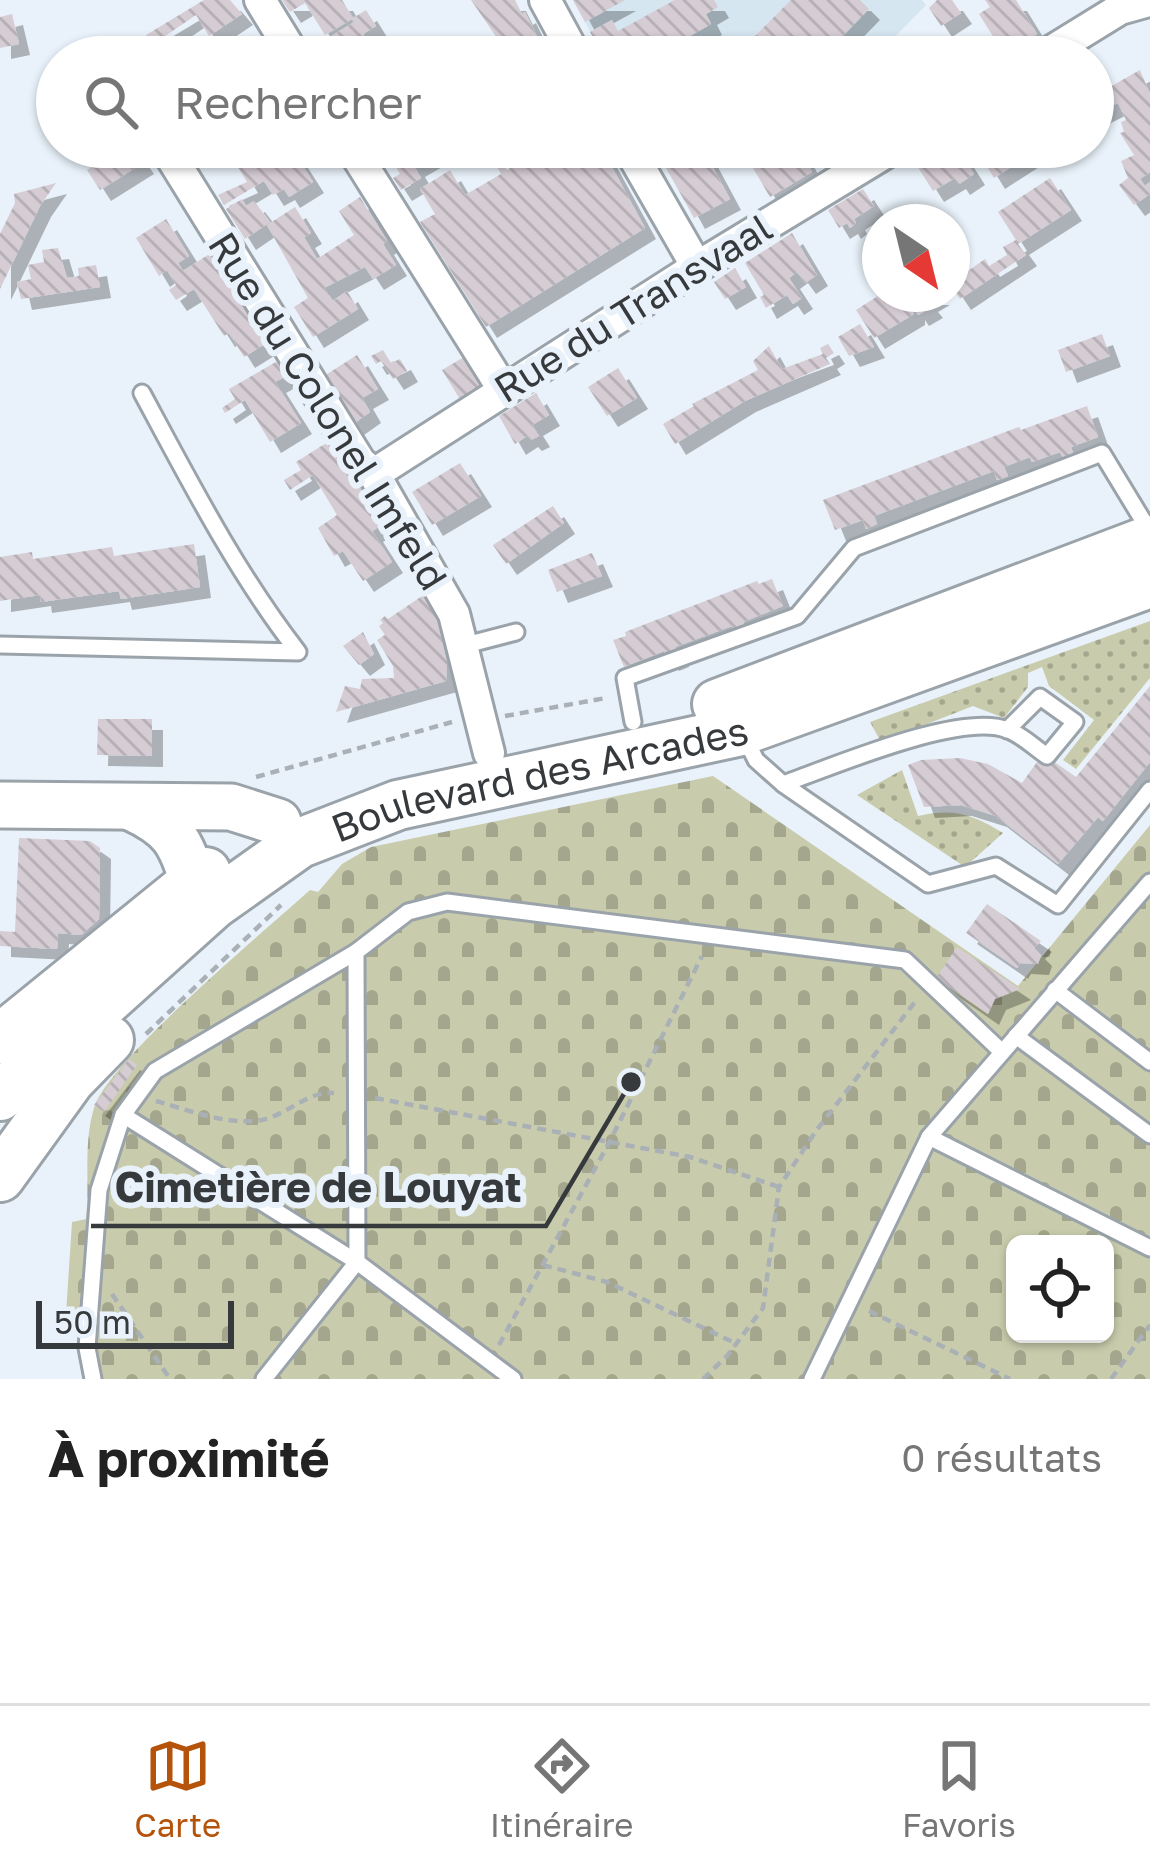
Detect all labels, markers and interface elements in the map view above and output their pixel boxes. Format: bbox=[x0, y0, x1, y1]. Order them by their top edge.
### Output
search box bbox=[36, 36, 1114, 168]
icon: search bbox=[78, 69, 144, 135]
text: Rechercher bbox=[174, 75, 422, 129]
street label: Rue du Transvaal bbox=[485, 203, 780, 412]
north arrow bbox=[862, 204, 970, 312]
street label: Rue du Colonel Imfeld bbox=[199, 223, 458, 598]
street label: Boulevard des Arcades bbox=[324, 706, 752, 852]
callout: Cimetière de Louyat bbox=[91, 1148, 546, 1226]
text: Cimetière de Louyat bbox=[115, 1161, 521, 1211]
map controls bbox=[1006, 1235, 1114, 1343]
button: locate bbox=[1006, 1235, 1114, 1343]
scale bar bbox=[36, 1295, 234, 1348]
text: 50 m bbox=[54, 1302, 131, 1341]
text: À proximité bbox=[48, 1427, 330, 1488]
text: 0 résultats bbox=[901, 1434, 1102, 1481]
tab: Carte bbox=[134, 1733, 221, 1844]
tab: Itinéraire bbox=[490, 1733, 633, 1844]
tab: Favoris bbox=[902, 1733, 1016, 1844]

